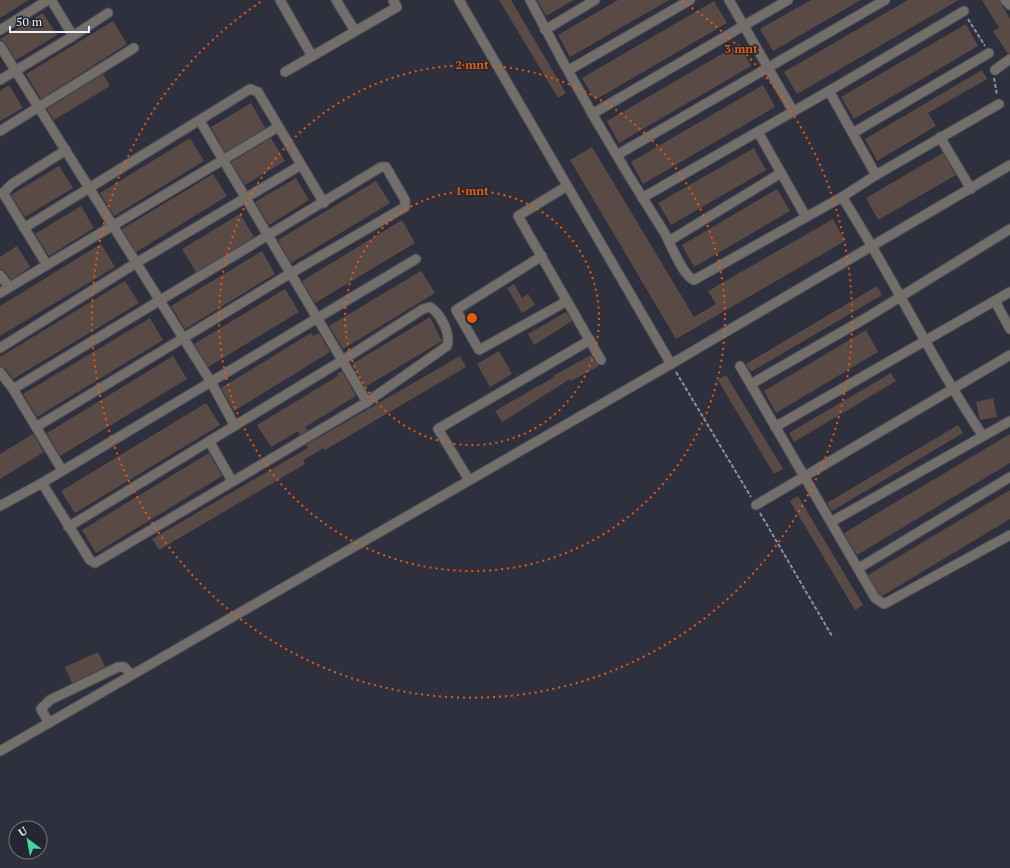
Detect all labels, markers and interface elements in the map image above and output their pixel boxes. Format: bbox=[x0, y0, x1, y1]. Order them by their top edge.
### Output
scale bar bbox=[10, 8, 89, 34]
text: 50 m bbox=[16, 14, 43, 29]
text: 3 mnt bbox=[724, 41, 758, 56]
text: 2 mnt bbox=[455, 57, 489, 72]
text: 1 mnt bbox=[455, 183, 489, 198]
centre of rings bbox=[465, 311, 479, 325]
north arrow bbox=[8, 820, 48, 860]
text: U bbox=[16, 823, 30, 840]

